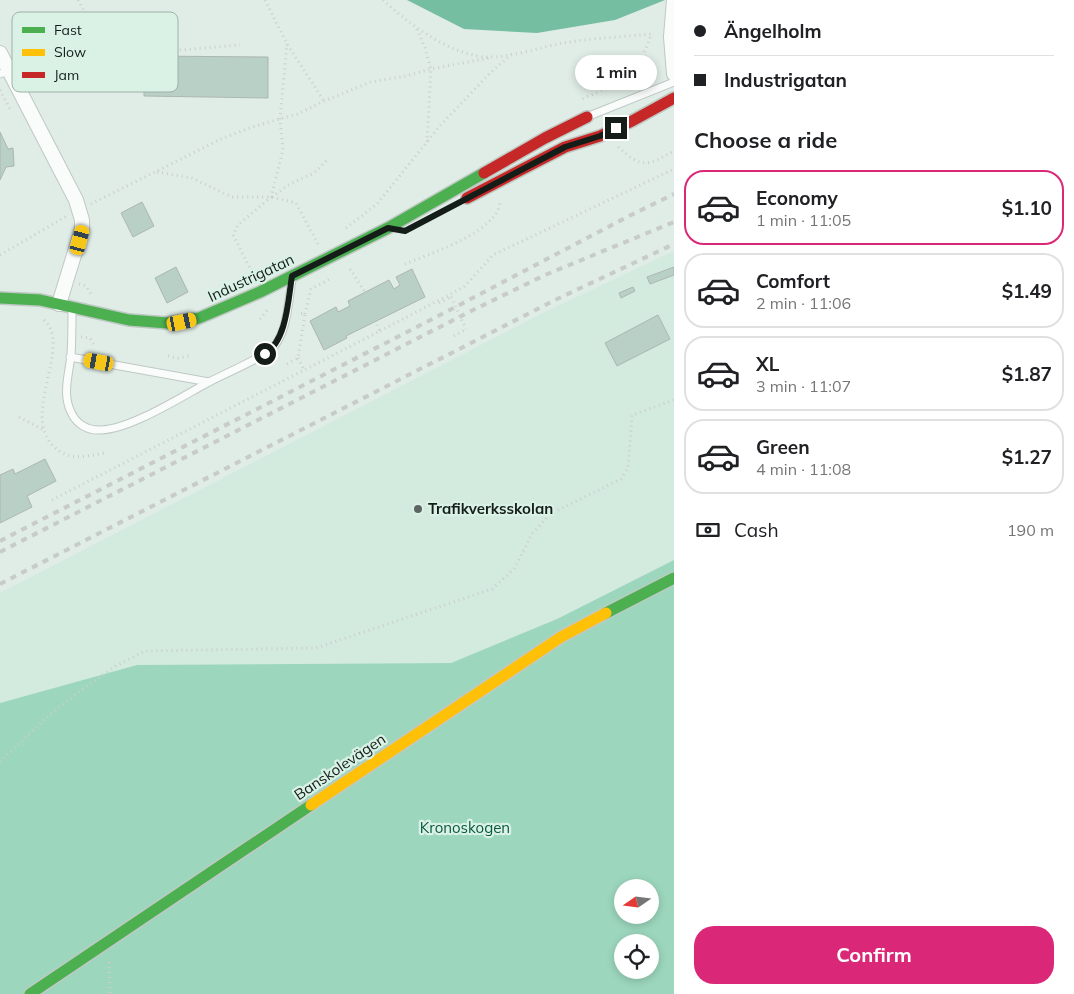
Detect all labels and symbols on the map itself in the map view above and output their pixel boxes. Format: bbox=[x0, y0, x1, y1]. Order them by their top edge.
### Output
legend bbox=[12, 12, 178, 92]
text: Fast bbox=[54, 21, 82, 39]
text: Slow bbox=[54, 43, 86, 61]
callout: 1 min bbox=[575, 56, 657, 90]
text: Jam bbox=[54, 66, 79, 84]
route end bbox=[605, 117, 627, 139]
car bbox=[68, 224, 91, 256]
street label: Industrigatan bbox=[205, 249, 297, 306]
car bbox=[165, 312, 198, 332]
route start bbox=[254, 343, 276, 365]
car bbox=[82, 352, 115, 372]
place label: Trafikverksskolan bbox=[428, 499, 553, 518]
marker: Trafikverksskolan bbox=[412, 503, 424, 515]
street label: Banskolevägen bbox=[290, 729, 389, 804]
park label: Kronoskogen bbox=[420, 818, 510, 837]
north arrow bbox=[614, 879, 659, 924]

